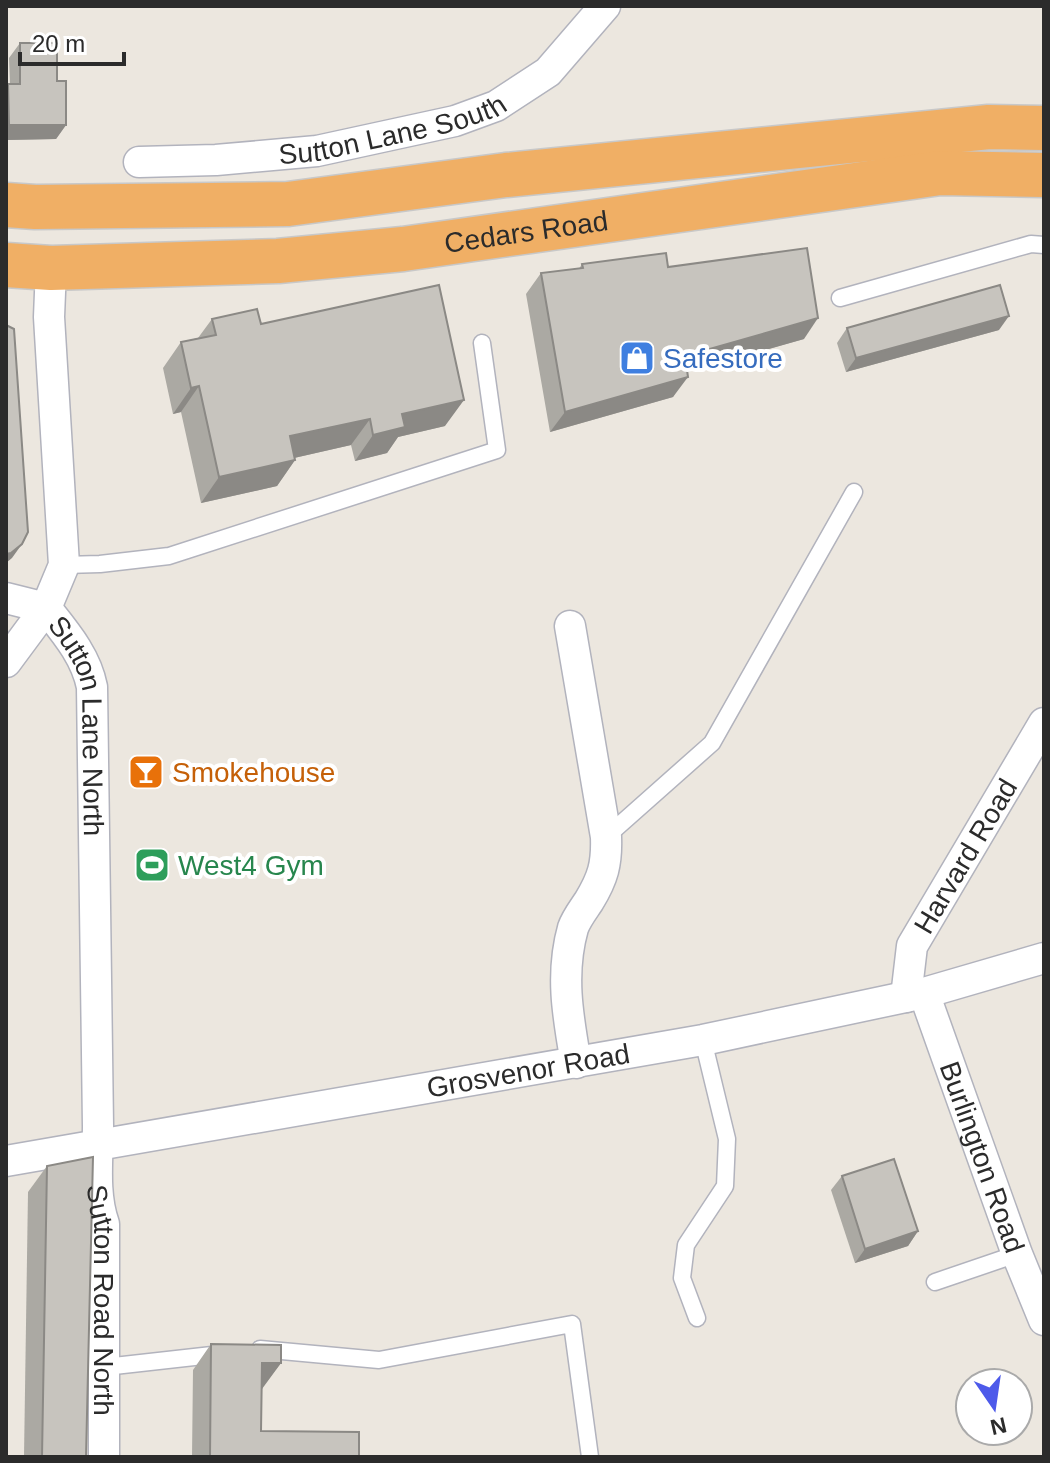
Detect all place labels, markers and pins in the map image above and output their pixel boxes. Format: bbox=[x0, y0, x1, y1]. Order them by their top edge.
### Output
shop icon: Safestore bbox=[618, 339, 656, 377]
place label: Safestore bbox=[663, 343, 783, 374]
bar icon: Smokehouse bbox=[127, 753, 165, 791]
place label: Smokehouse bbox=[172, 757, 335, 788]
sports icon: West4 Gym bbox=[133, 846, 171, 884]
place label: West4 Gym bbox=[178, 850, 324, 881]

